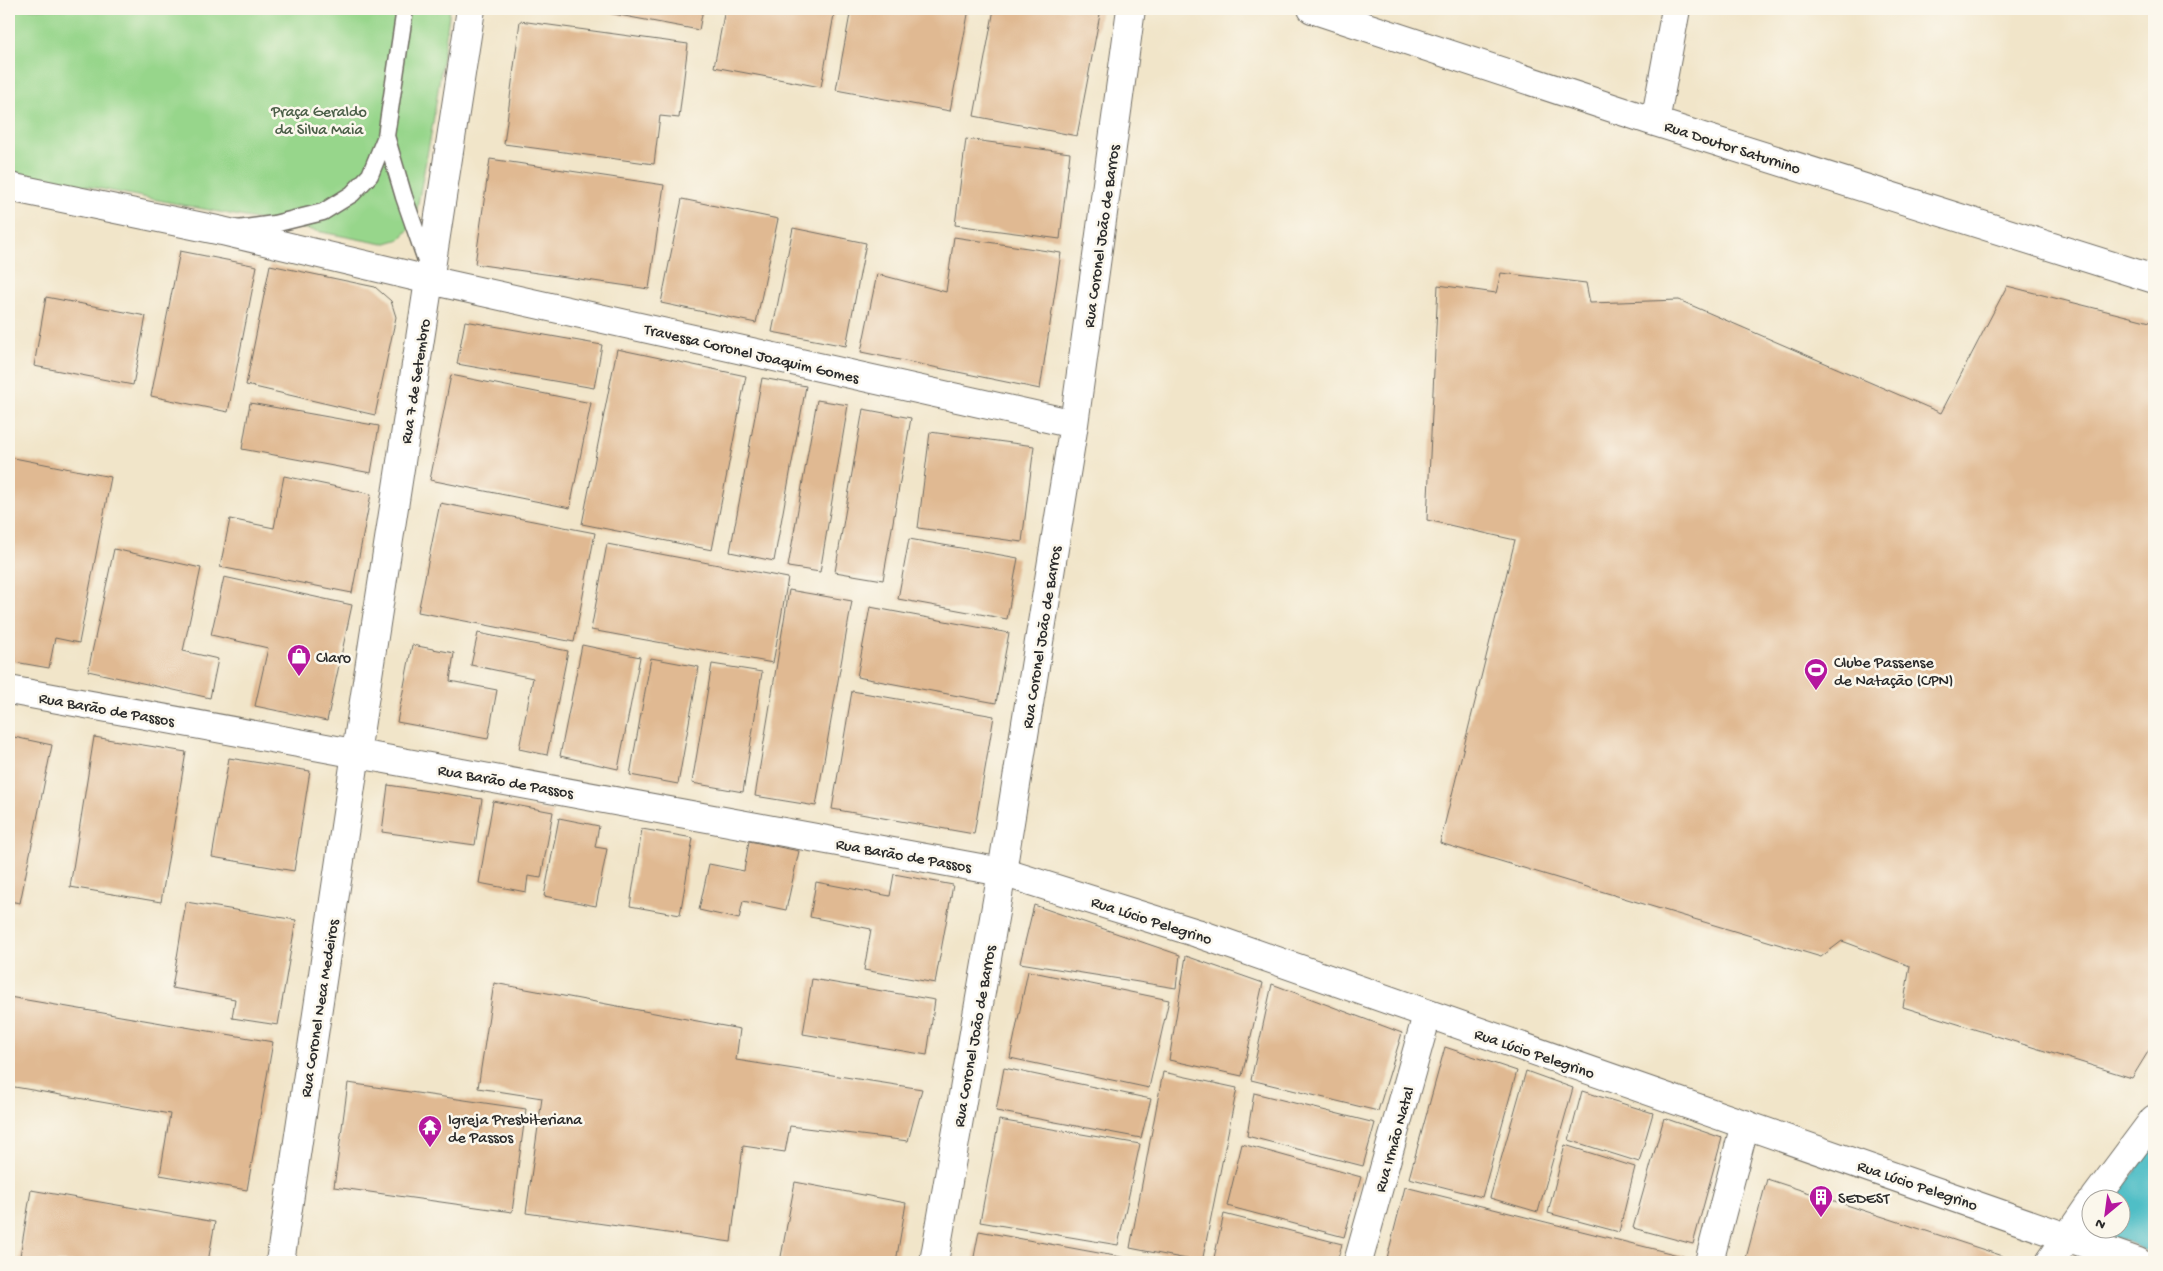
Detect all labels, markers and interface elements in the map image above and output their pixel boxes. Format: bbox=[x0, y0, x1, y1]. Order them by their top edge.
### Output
park label: Praça Geraldo da Silva Maia bbox=[270, 104, 367, 141]
street label: Rua Doutor Saturnino bbox=[1661, 118, 1802, 180]
street label: Rua Coronel João de Barros bbox=[1081, 143, 1126, 329]
street label: Rua 7 de Setembro bbox=[398, 318, 437, 445]
street label: Travessa Coronel Joaquim Gomes bbox=[641, 321, 862, 390]
street label: Rua Coronel João de Barros bbox=[1020, 544, 1067, 730]
shop icon: Claro bbox=[286, 643, 312, 677]
place label: Claro bbox=[316, 650, 351, 669]
place label: Clube Passense de Natação (CPN) bbox=[1834, 655, 1954, 692]
sports icon: Clube Passense de Natação (CPN) bbox=[1803, 657, 1829, 691]
street label: Rua Barão de Passos bbox=[37, 690, 177, 733]
street label: Rua Barão de Passos bbox=[436, 762, 576, 805]
street label: Rua Barão de Passos bbox=[834, 836, 974, 879]
street label: Rua Lúcio Pelegrino bbox=[1088, 894, 1214, 951]
street label: Rua Coronel Neca Medeiros bbox=[298, 917, 345, 1099]
street label: Rua Coronel João de Barros bbox=[951, 943, 1002, 1129]
street label: Rua Lúcio Pelegrino bbox=[1471, 1026, 1596, 1085]
street label: Rua Irmão Natal bbox=[1372, 1085, 1420, 1195]
place label: Igreja Presbiteriana de Passos bbox=[448, 1112, 583, 1149]
temple icon: Igreja Presbiteriana de Passos bbox=[417, 1114, 443, 1148]
street label: Rua Lúcio Pelegrino bbox=[1854, 1158, 1979, 1217]
building icon: SEDEST bbox=[1808, 1184, 1834, 1218]
north arrow bbox=[2080, 1188, 2130, 1238]
place label: SEDEST bbox=[1838, 1191, 1890, 1210]
text: N bbox=[2093, 1214, 2109, 1233]

